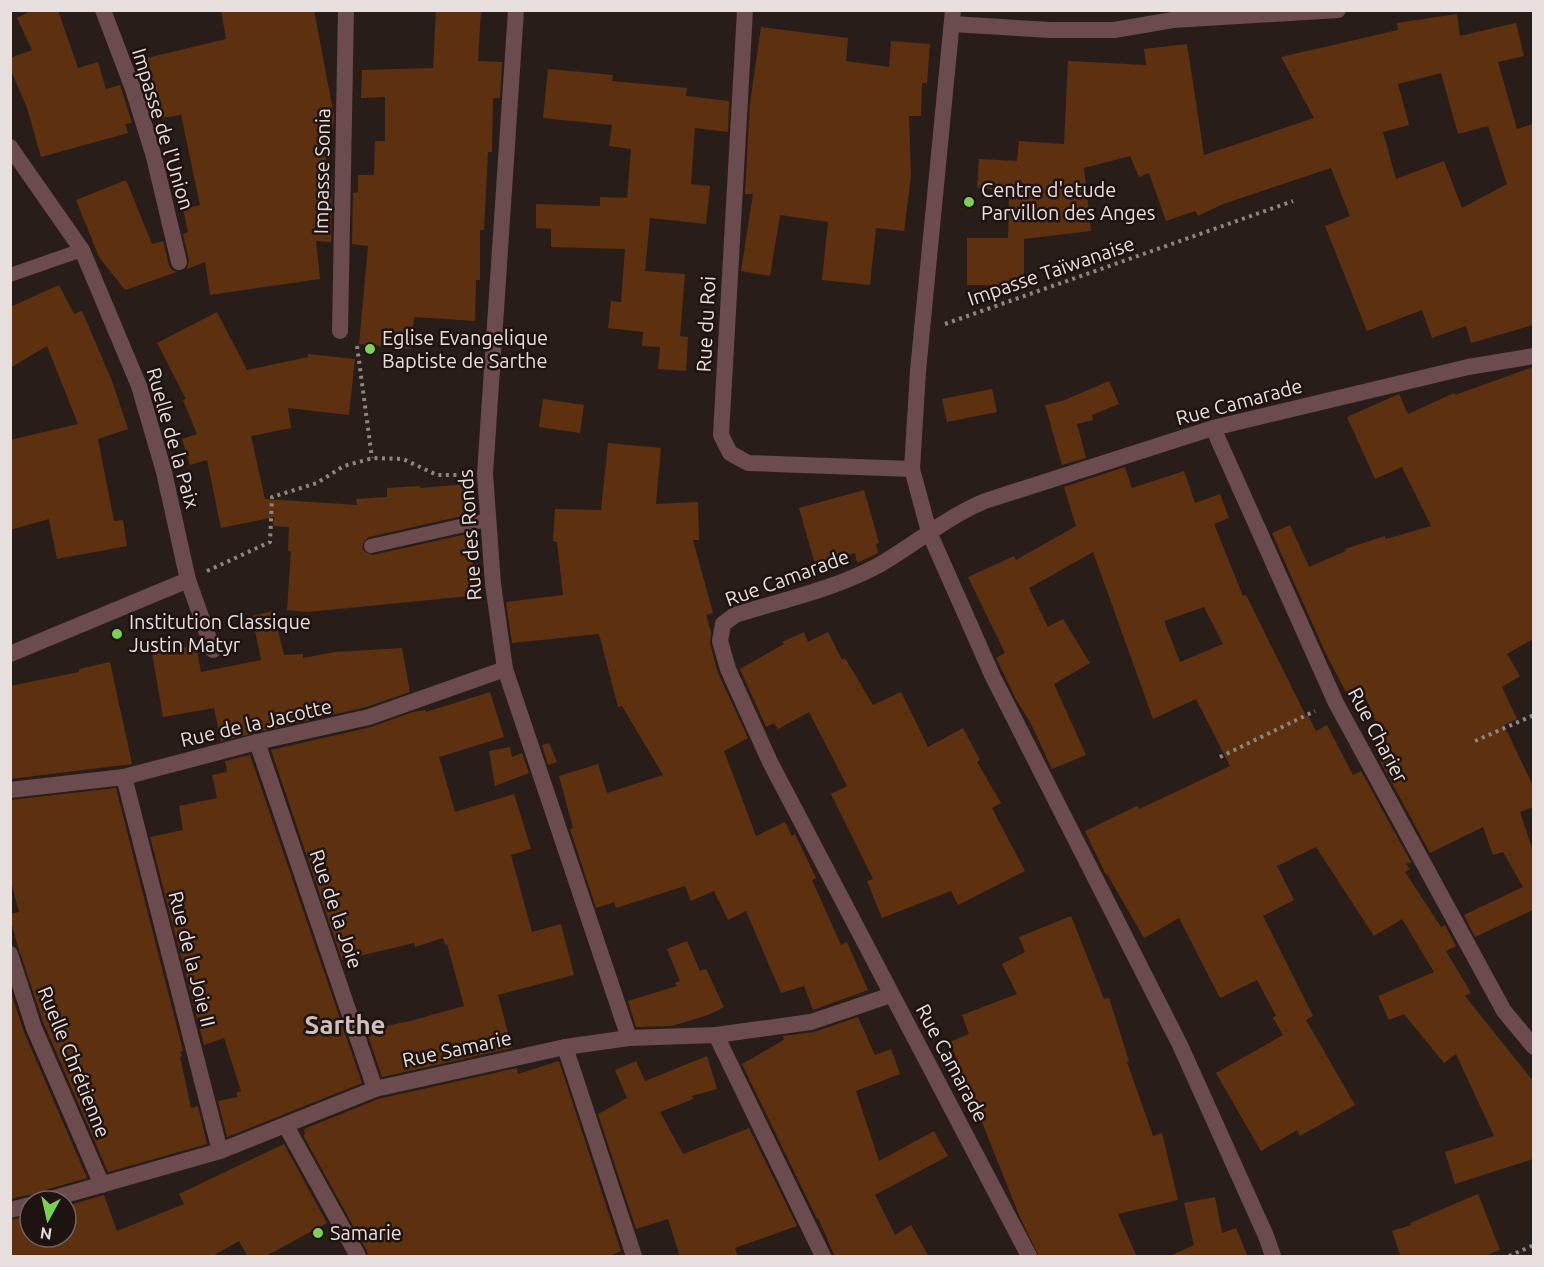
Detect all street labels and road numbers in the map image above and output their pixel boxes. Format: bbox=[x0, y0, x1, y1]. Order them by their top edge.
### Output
street label: Impasse de l'Union bbox=[128, 45, 199, 212]
street label: Impasse Sonia bbox=[309, 108, 334, 234]
street label: Impasse Taïwanaise bbox=[964, 231, 1137, 310]
street label: Rue du Roi bbox=[691, 275, 720, 373]
street label: Ruelle de la Paix bbox=[142, 365, 205, 511]
street label: Rue Camarade bbox=[1173, 374, 1305, 429]
street label: Rue des Ronds bbox=[453, 469, 486, 601]
street label: Rue Camarade bbox=[722, 544, 852, 611]
street label: Rue Charier bbox=[1344, 683, 1413, 787]
street label: Rue de la Jacotte bbox=[178, 694, 334, 751]
street label: Rue de la Joie bbox=[305, 846, 368, 971]
street label: Rue de la Joie II bbox=[164, 889, 220, 1029]
street label: Ruelle Chrétienne bbox=[34, 983, 115, 1141]
street label: Rue Camarade bbox=[912, 1000, 993, 1126]
street label: Rue Samarie bbox=[400, 1026, 514, 1071]

